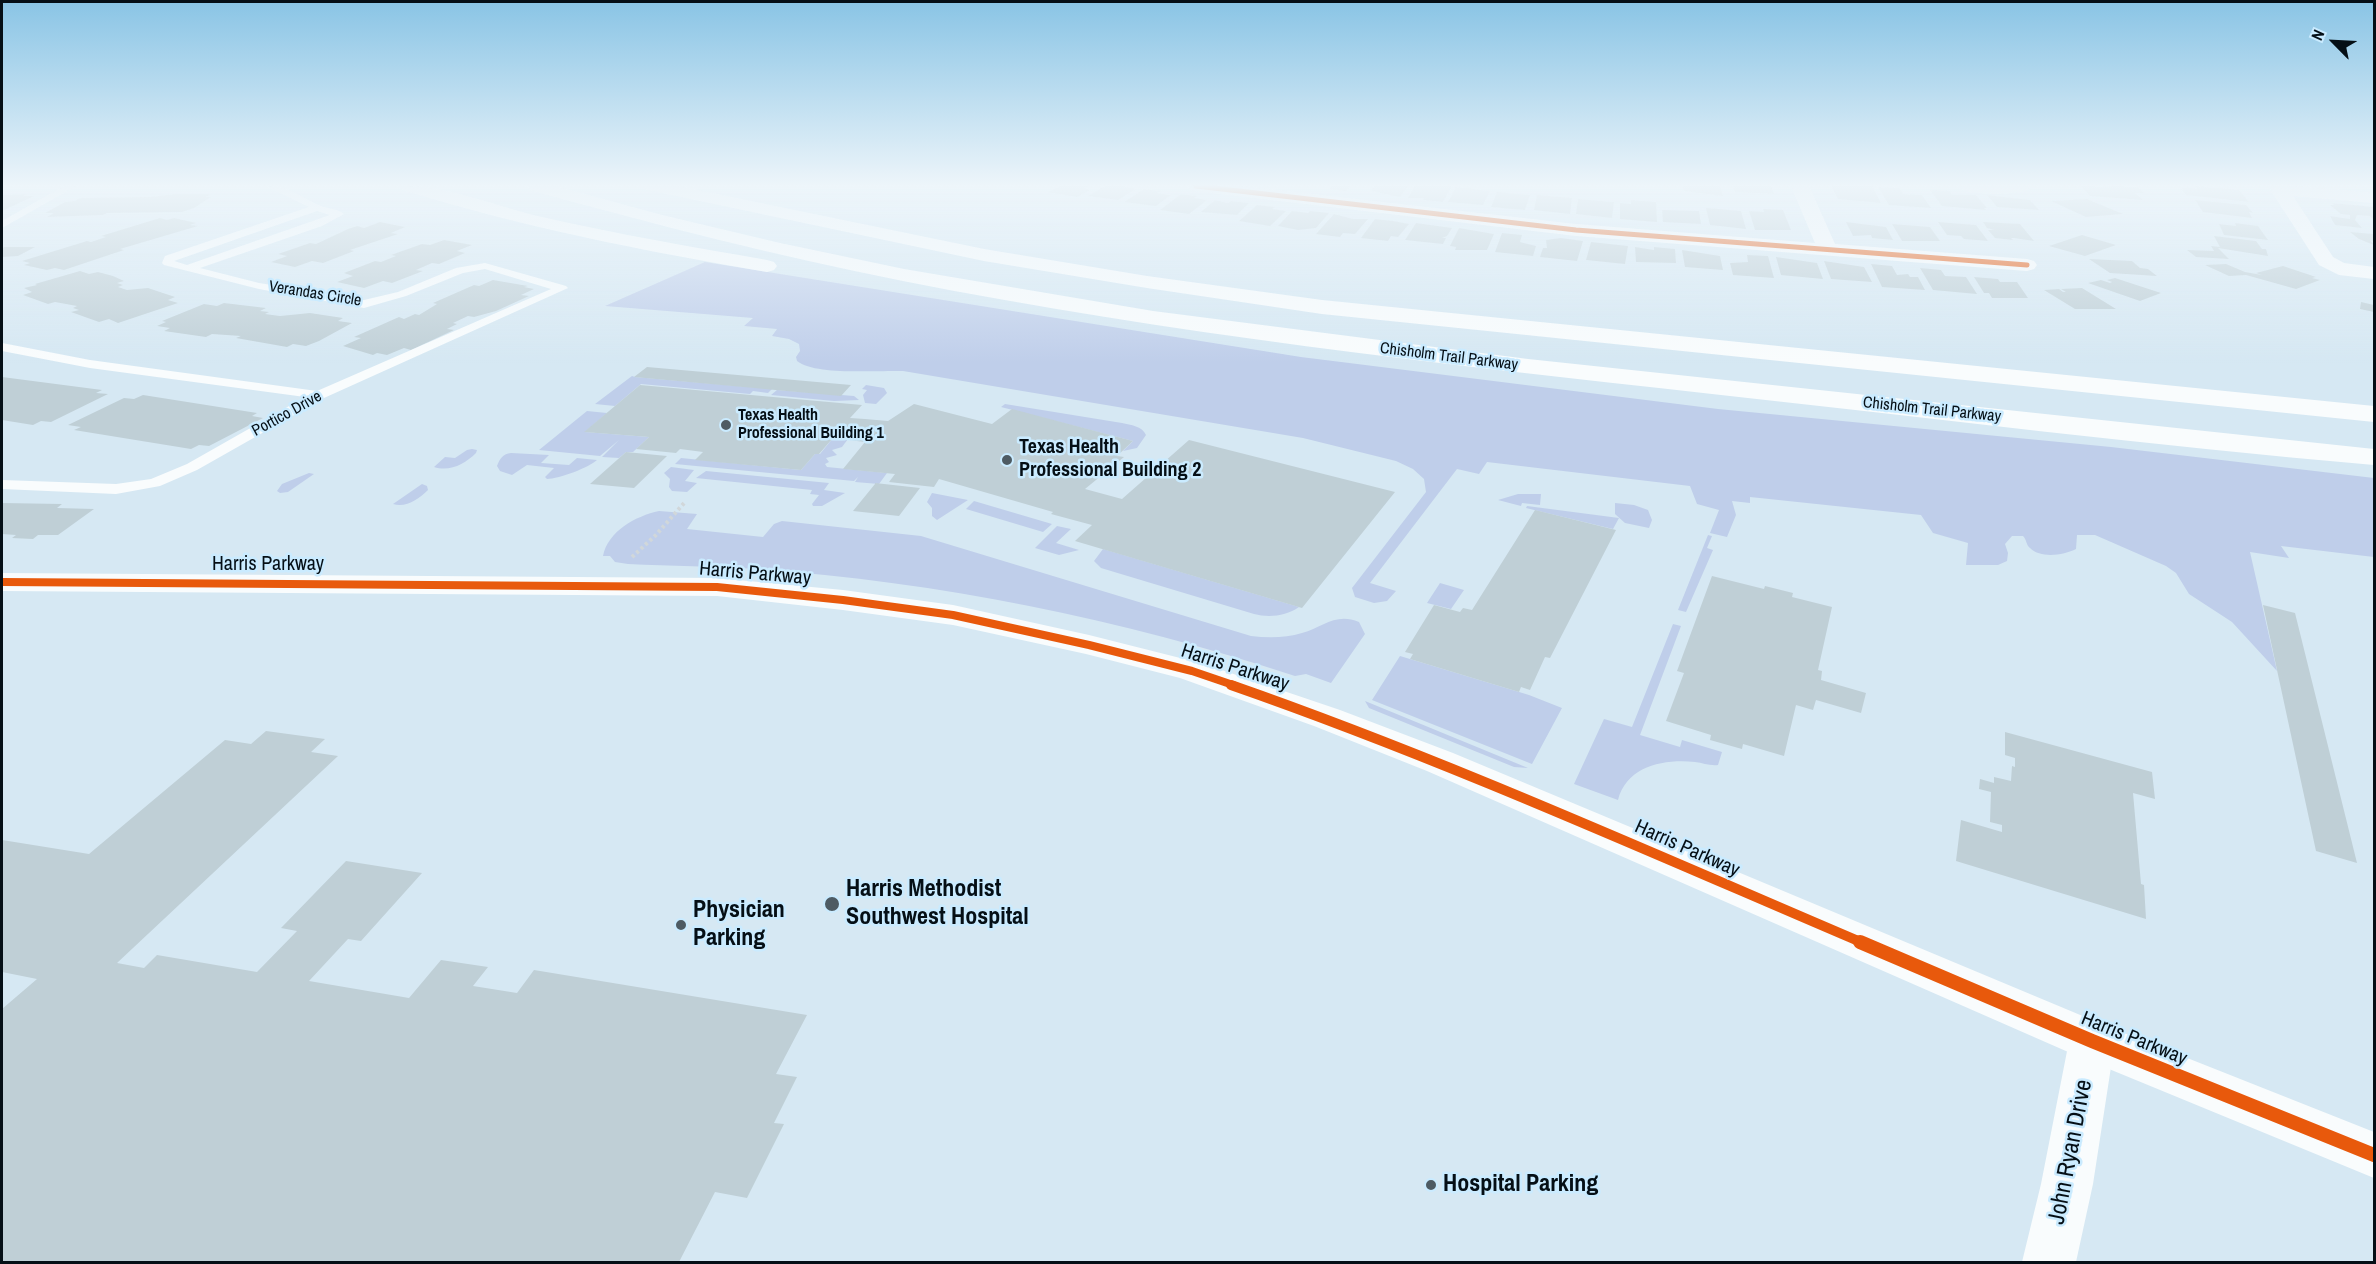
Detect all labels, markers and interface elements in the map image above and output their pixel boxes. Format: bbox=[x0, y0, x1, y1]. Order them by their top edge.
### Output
north arrow bbox=[2304, 12, 2364, 72]
text: N bbox=[2306, 26, 2330, 43]
street label: Verandas Circle bbox=[267, 277, 363, 311]
street label: Chisholm Trail Parkway bbox=[1379, 339, 1519, 375]
street label: Portico Drive bbox=[249, 387, 325, 441]
street label: Chisholm Trail Parkway bbox=[1862, 393, 2002, 427]
place label: Texas Health Professional Building 1 bbox=[738, 406, 884, 444]
marker: Texas Health Professional Building 1 bbox=[719, 418, 733, 432]
place label: Texas Health Professional Building 2 bbox=[1019, 436, 1201, 483]
marker: Texas Health Professional Building 2 bbox=[1000, 453, 1014, 467]
street label: Harris Parkway bbox=[212, 553, 324, 577]
street label: Harris Parkway bbox=[698, 557, 812, 591]
street label: Harris Parkway bbox=[1178, 639, 1292, 697]
street label: Harris Parkway bbox=[1631, 815, 1743, 883]
place label: Harris Methodist Southwest Hospital bbox=[846, 876, 1029, 932]
marker: Harris Methodist Southwest Hospital bbox=[823, 895, 841, 913]
place label: Physician Parking bbox=[693, 897, 785, 953]
marker: Physician Parking bbox=[674, 918, 688, 932]
street label: Harris Parkway bbox=[2078, 1007, 2190, 1071]
street label: John Ryan Drive bbox=[2043, 1077, 2099, 1227]
place label: Hospital Parking bbox=[1443, 1171, 1598, 1199]
marker: Hospital Parking bbox=[1424, 1178, 1438, 1192]

